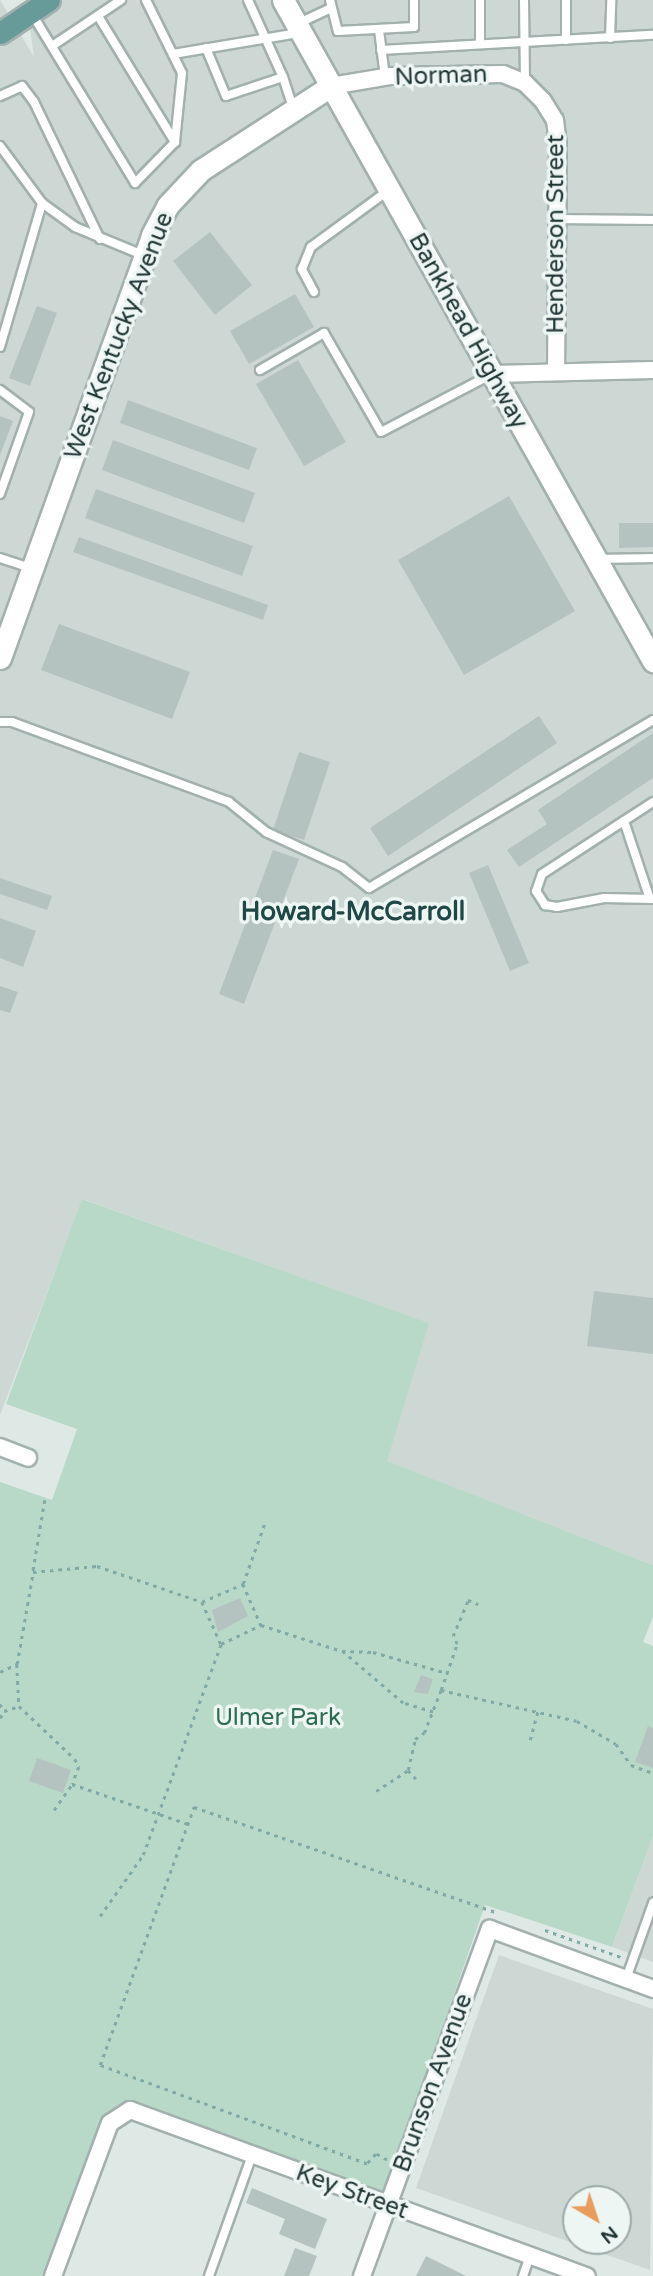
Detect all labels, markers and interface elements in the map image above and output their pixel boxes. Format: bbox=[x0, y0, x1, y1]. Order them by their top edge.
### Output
street label: Norman bbox=[394, 60, 488, 92]
street label: Henderson Street bbox=[542, 134, 570, 334]
street label: West Kentucky Avenue bbox=[59, 208, 179, 464]
street label: Bankhead Highway bbox=[402, 228, 534, 434]
district label: Howard-McCarroll bbox=[241, 896, 465, 928]
park label: Ulmer Park bbox=[215, 1704, 341, 1732]
street label: Brunson Avenue bbox=[387, 1990, 479, 2176]
street label: Key Street bbox=[292, 2158, 412, 2226]
north arrow bbox=[562, 2185, 632, 2255]
text: N bbox=[596, 2221, 622, 2248]

